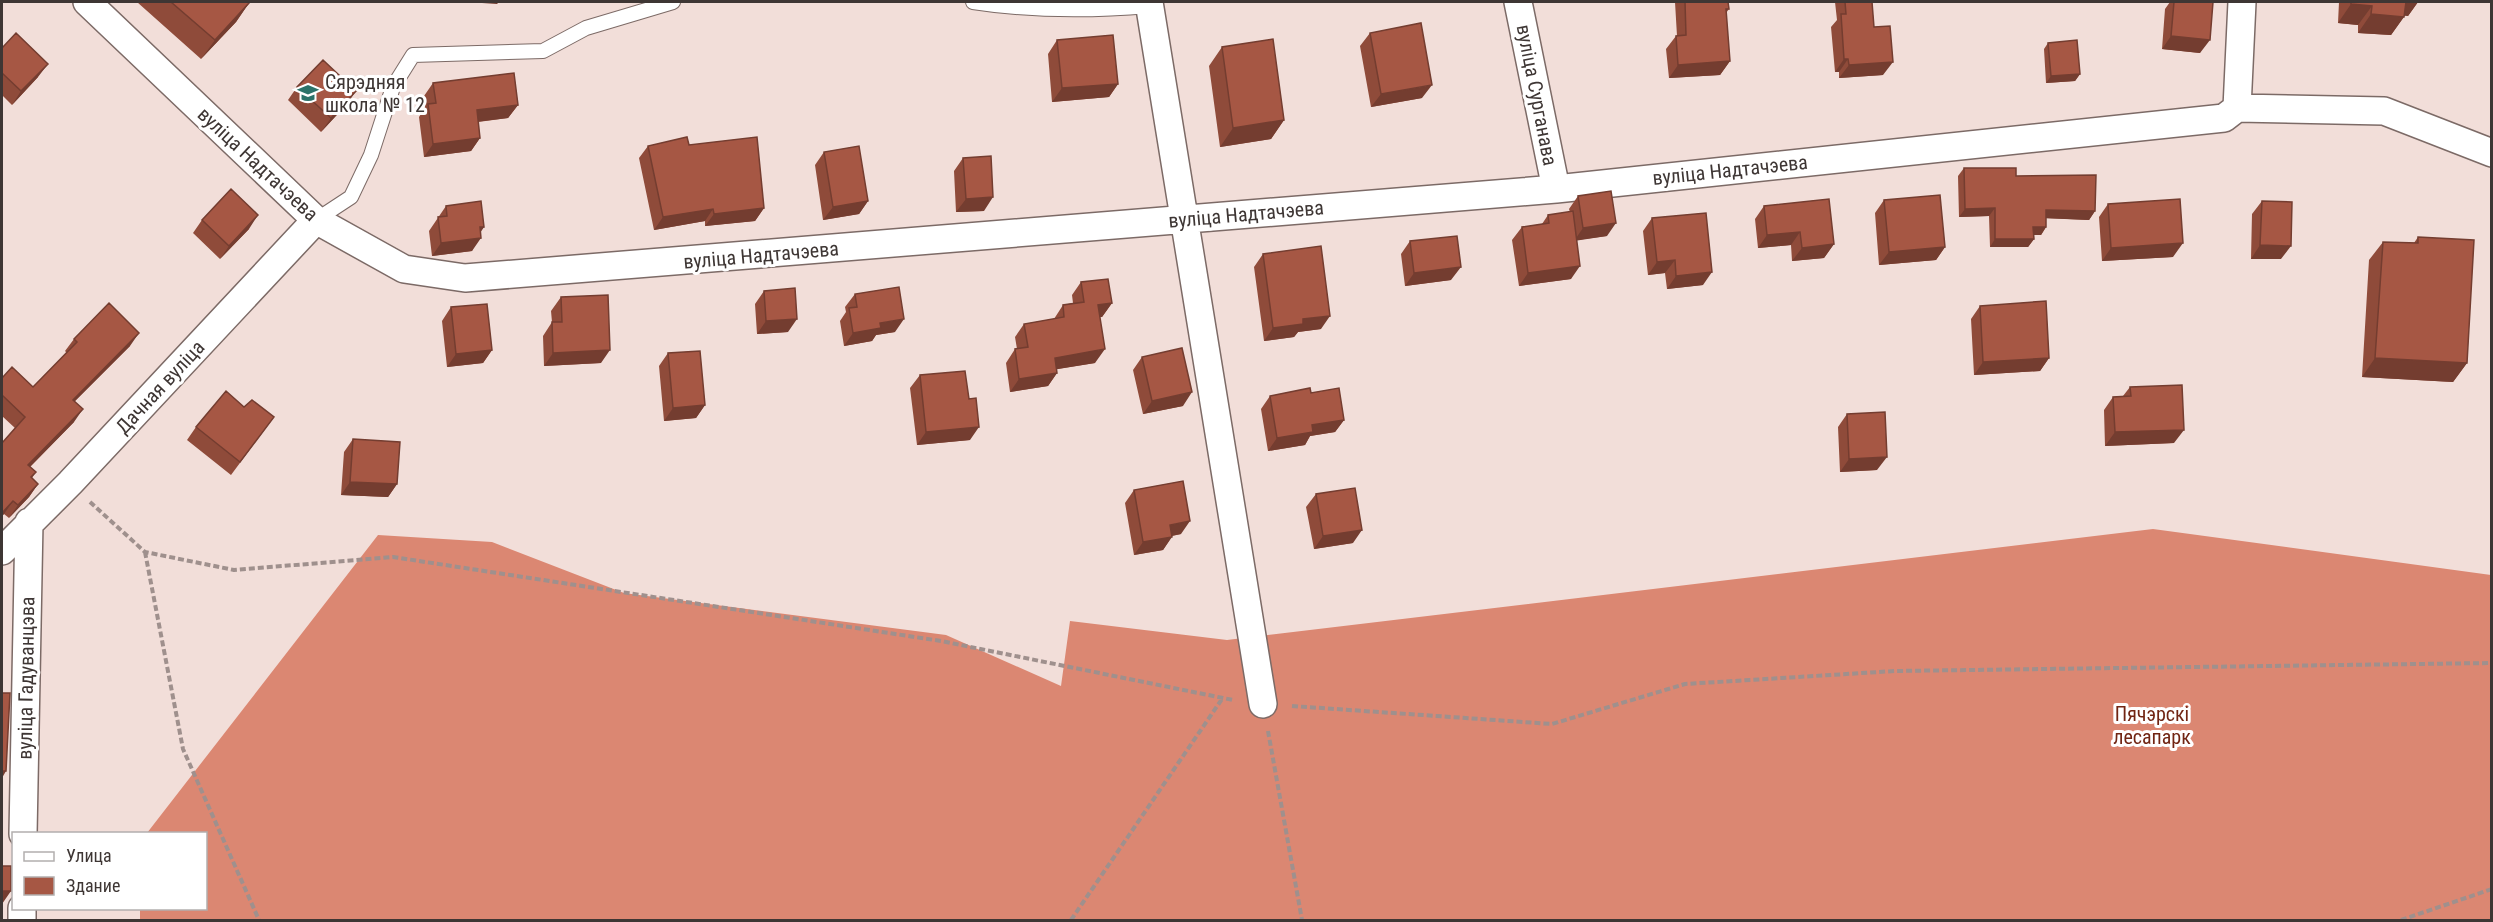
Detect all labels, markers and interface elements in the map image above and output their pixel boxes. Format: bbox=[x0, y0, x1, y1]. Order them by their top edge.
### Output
street label: вуліца Сурганава bbox=[1512, 22, 1562, 168]
place label: Сярэдняя школа № 12 bbox=[325, 70, 425, 117]
school or university icon: Сярэдняя школа № 12 bbox=[296, 81, 320, 105]
street label: вуліца Надтачэева bbox=[193, 102, 323, 226]
street label: вуліца Надтачэева bbox=[1651, 150, 1809, 190]
street label: вуліца Надтачэева bbox=[1167, 195, 1325, 233]
street label: вуліца Надтачэева bbox=[682, 236, 840, 274]
street label: Дачная вуліца bbox=[111, 335, 209, 439]
street label: вуліца Гадуванцэва bbox=[13, 596, 39, 760]
park label: Пячэрскі лесапарк bbox=[2113, 702, 2191, 749]
legend bbox=[12, 832, 207, 910]
text: Улица bbox=[66, 845, 112, 866]
text: Здание bbox=[66, 875, 120, 896]

